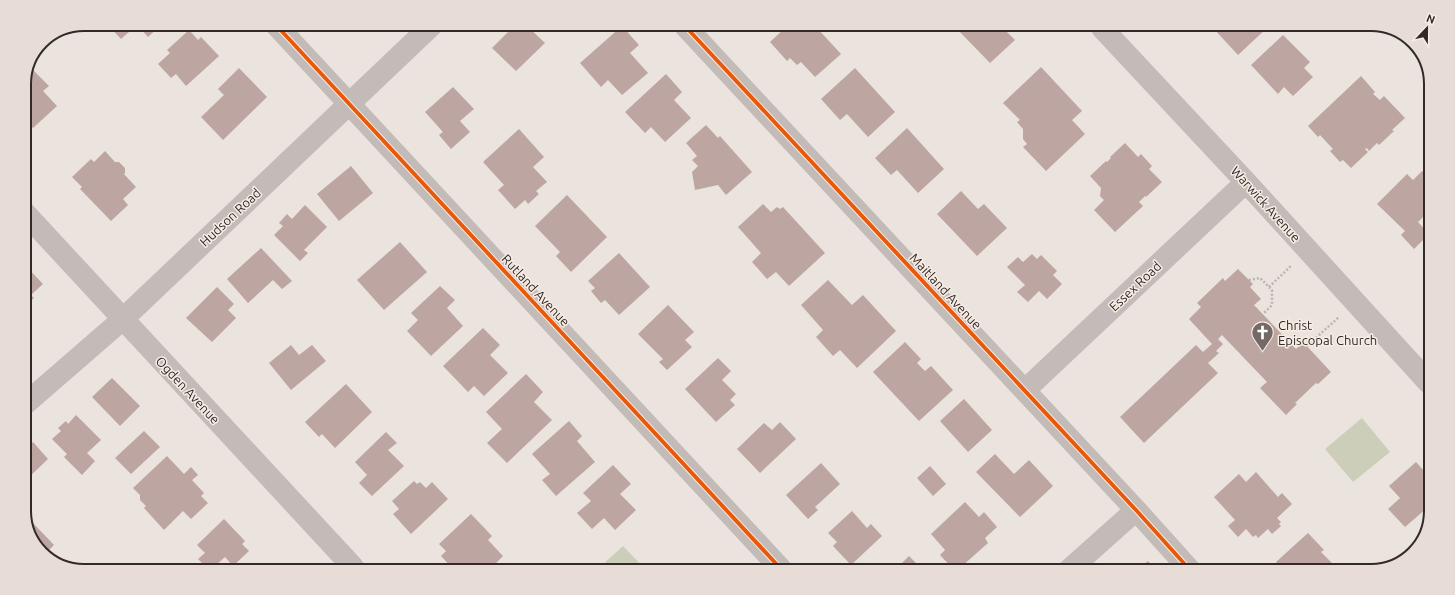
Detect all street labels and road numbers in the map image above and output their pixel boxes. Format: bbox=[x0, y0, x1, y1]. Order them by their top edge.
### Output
street label: Warwick Avenue bbox=[1229, 164, 1303, 244]
street label: Hudson Road bbox=[197, 185, 263, 249]
street label: Maitland Avenue bbox=[907, 250, 985, 332]
street label: Rutland Avenue bbox=[499, 251, 573, 329]
street label: Essex Road bbox=[1106, 259, 1164, 313]
street label: Ogden Avenue bbox=[153, 354, 223, 426]

